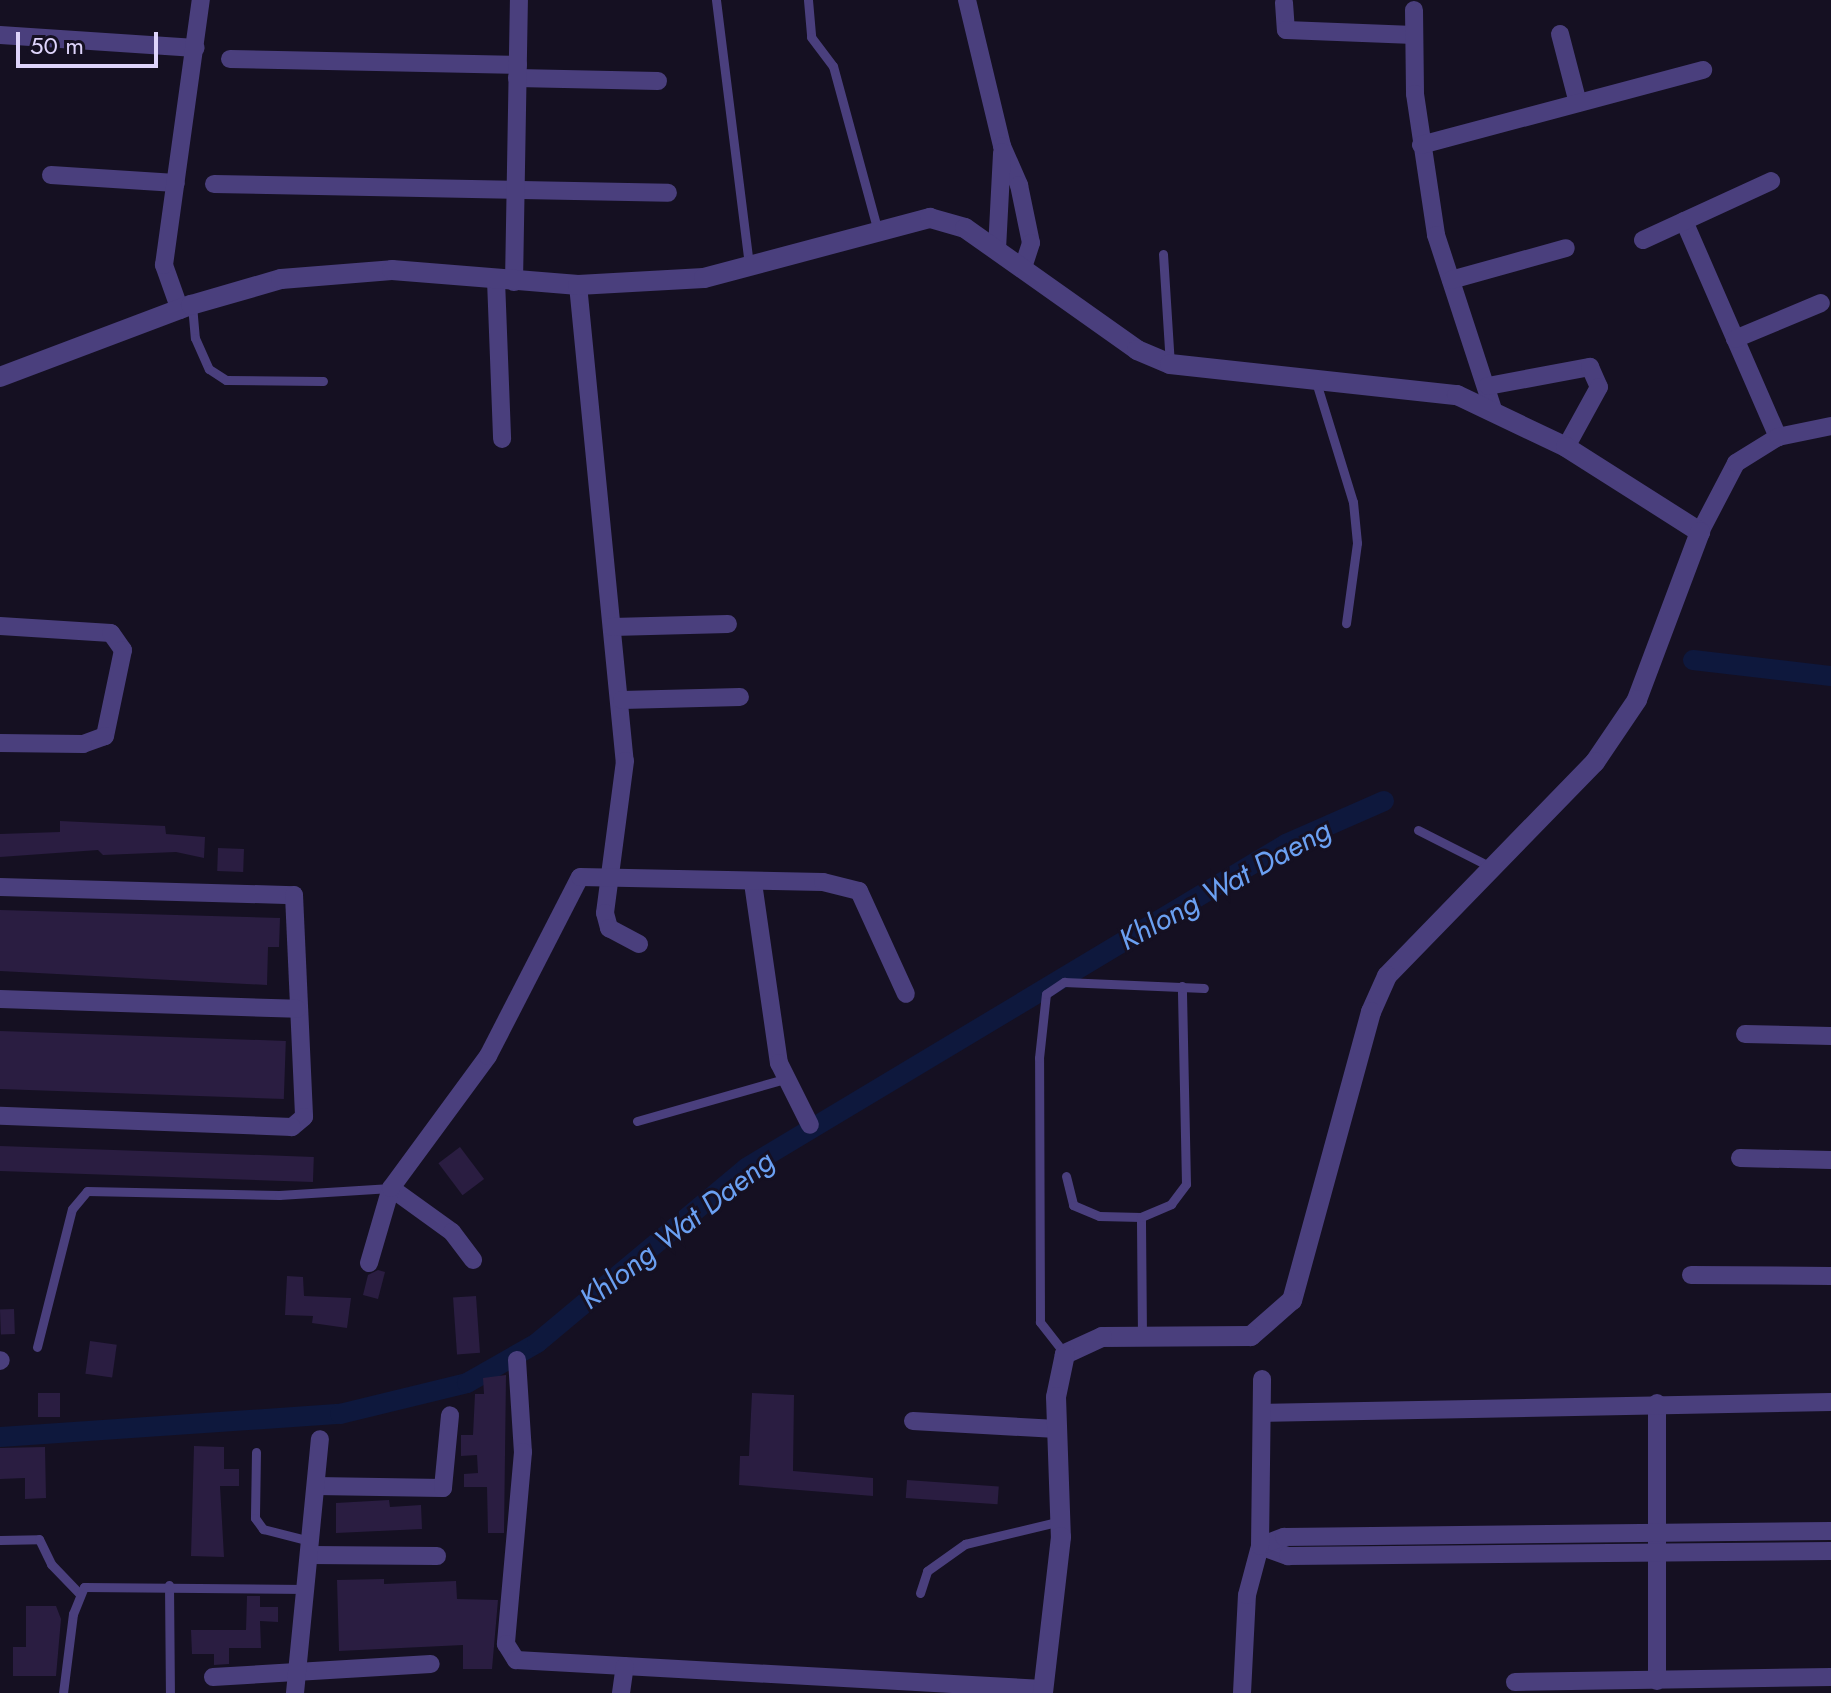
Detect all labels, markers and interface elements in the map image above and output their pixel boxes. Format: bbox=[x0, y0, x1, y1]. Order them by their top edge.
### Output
scale bar bbox=[20, 16, 162, 66]
text: 50 m bbox=[30, 28, 84, 63]
water label: Khlong Wat Daeng bbox=[1113, 812, 1337, 958]
water label: Khlong Wat Daeng bbox=[573, 1143, 781, 1317]

